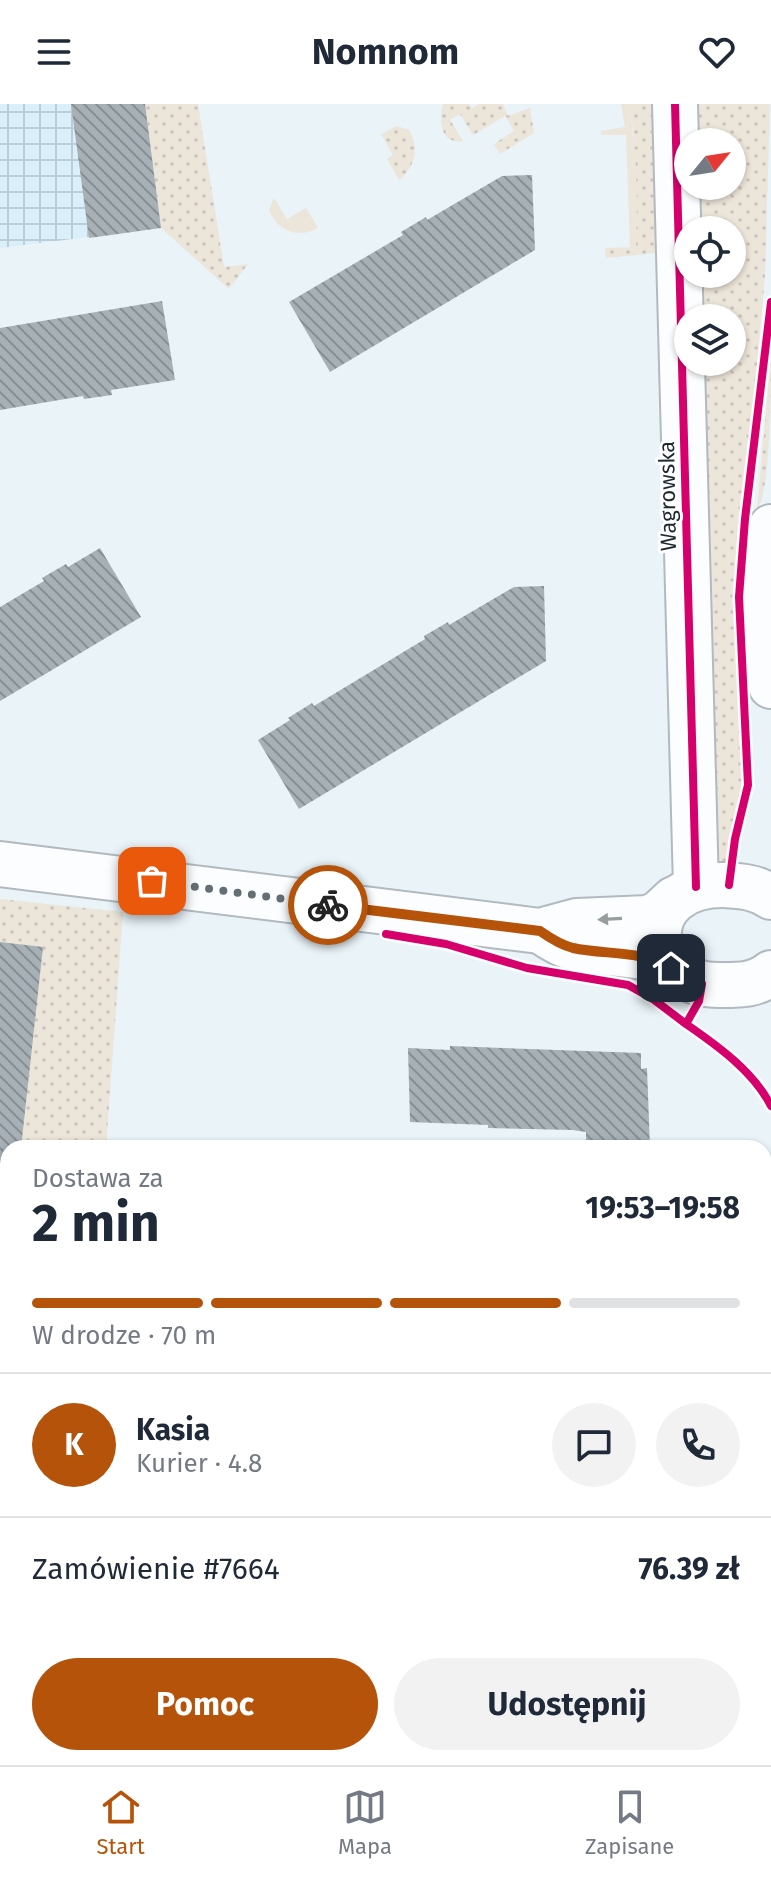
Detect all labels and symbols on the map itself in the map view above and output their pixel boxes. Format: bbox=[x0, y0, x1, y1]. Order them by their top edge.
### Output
north arrow bbox=[674, 128, 746, 200]
street label: Wagrowska bbox=[653, 441, 682, 551]
pin bbox=[118, 847, 186, 915]
courier bbox=[288, 865, 368, 945]
one-way arrow bbox=[597, 913, 622, 926]
pin bbox=[637, 934, 705, 1002]

